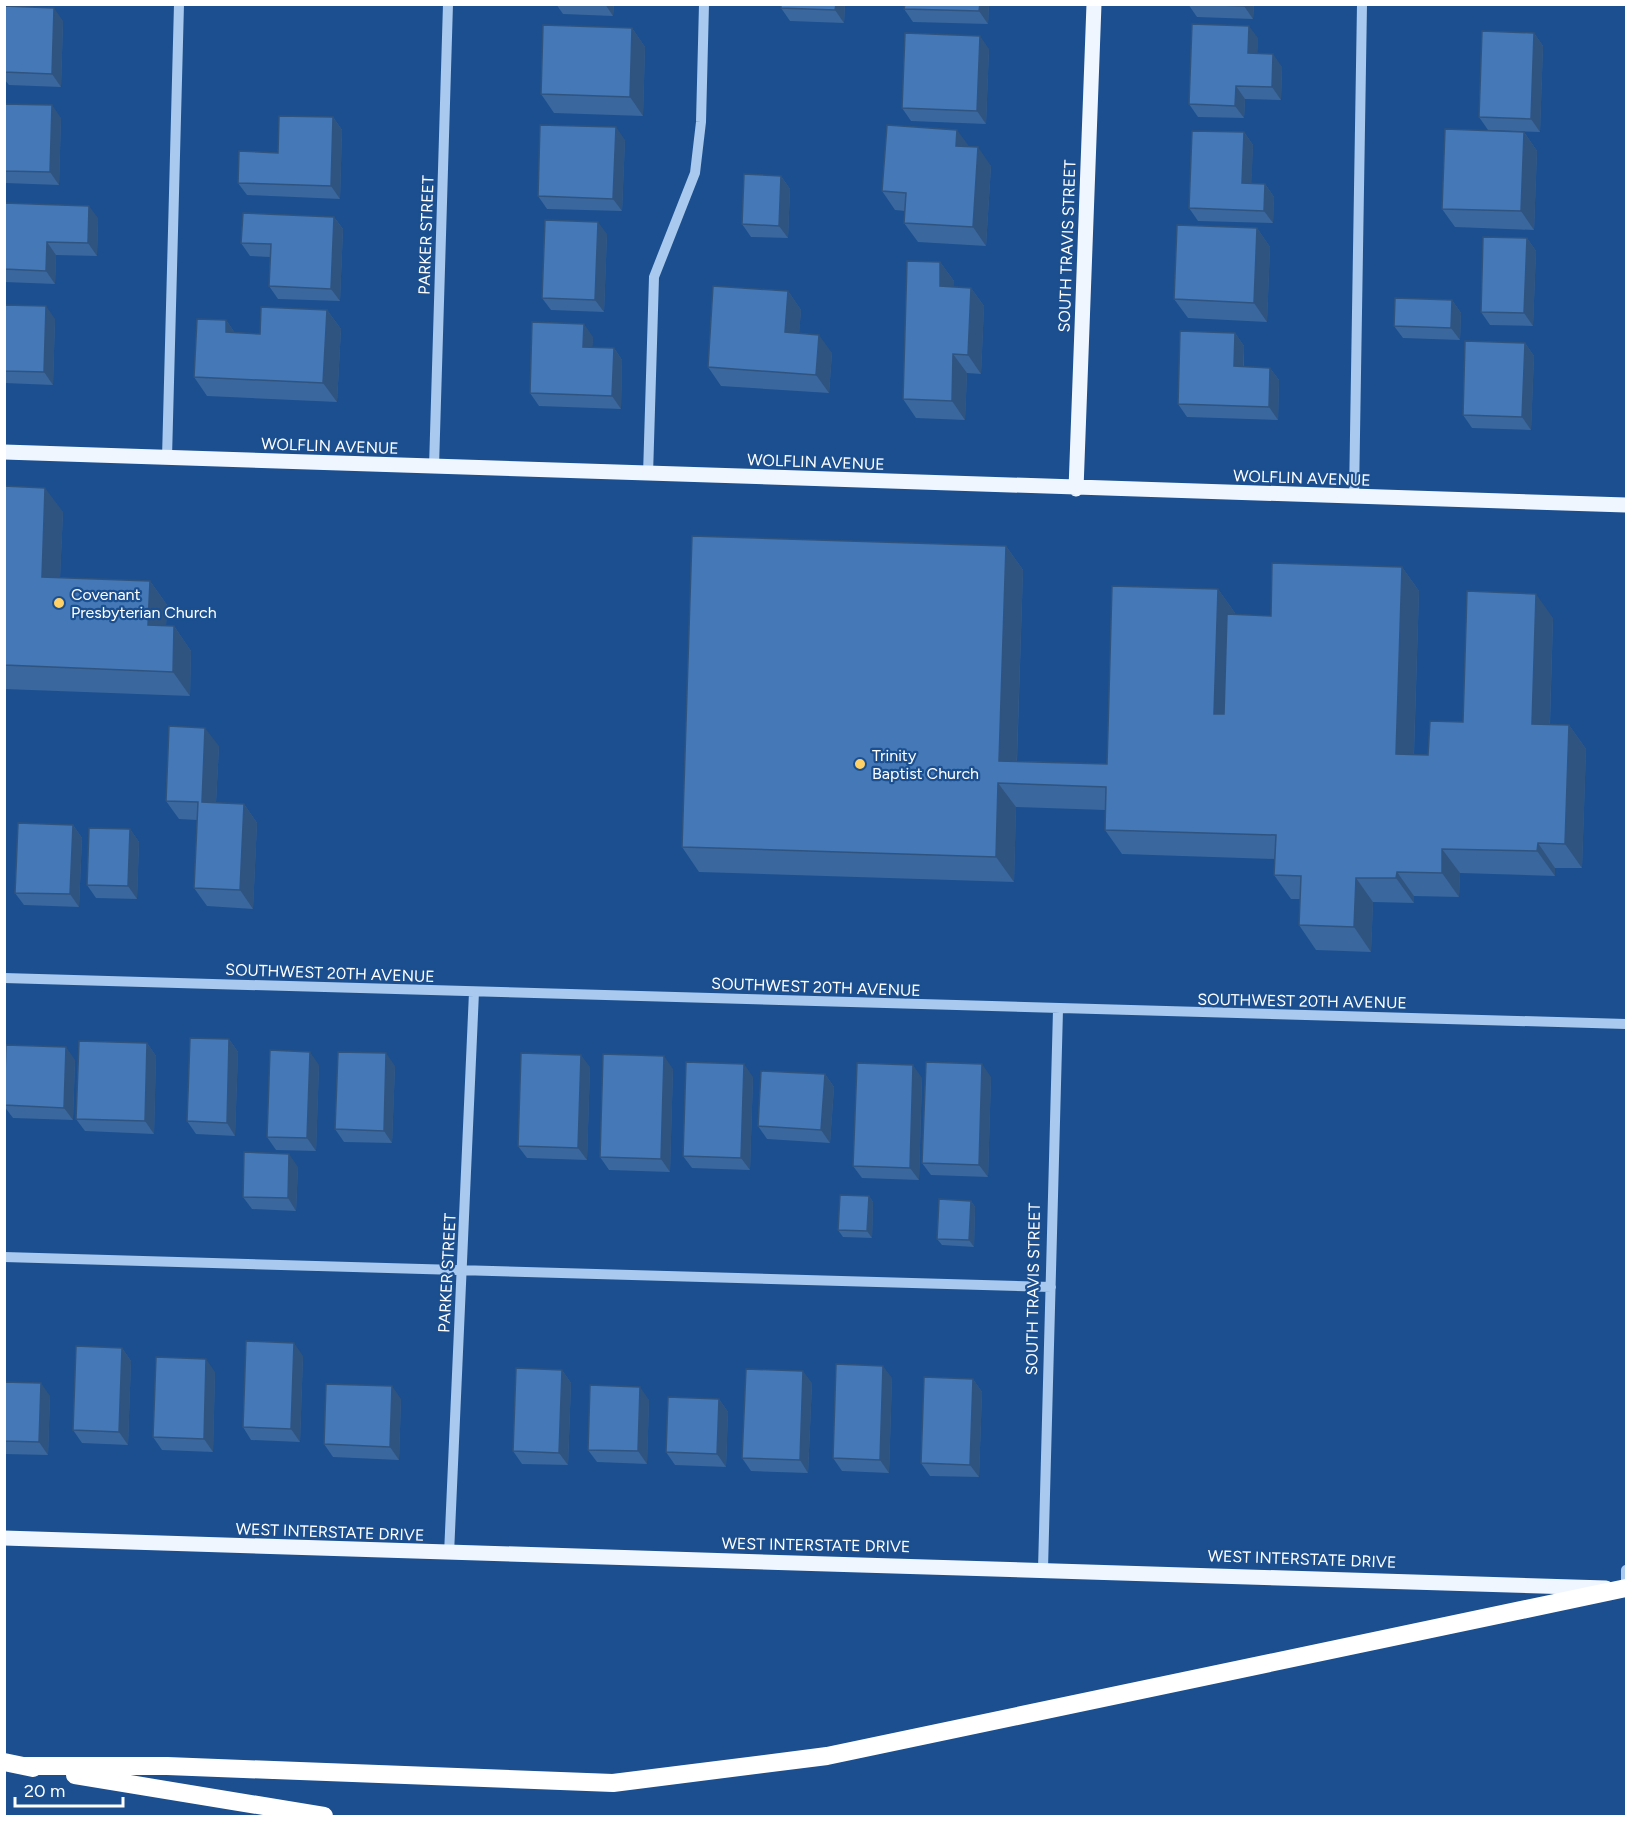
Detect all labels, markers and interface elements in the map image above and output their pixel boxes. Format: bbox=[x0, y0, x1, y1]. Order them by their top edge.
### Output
street label: SOUTH TRAVIS STREET bbox=[1054, 159, 1080, 333]
street label: PARKER STREET bbox=[414, 175, 438, 295]
street label: WOLFLIN AVENUE bbox=[261, 434, 399, 458]
street label: WOLFLIN AVENUE bbox=[747, 450, 885, 474]
street label: WOLFLIN AVENUE bbox=[1233, 466, 1371, 490]
place label: Covenant Presbyterian Church bbox=[71, 585, 217, 622]
marker: Covenant Presbyterian Church bbox=[52, 596, 66, 610]
place label: Trinity Baptist Church bbox=[872, 746, 979, 783]
marker: Trinity Baptist Church bbox=[853, 757, 867, 771]
street label: SOUTHWEST 20TH AVENUE bbox=[225, 960, 435, 986]
street label: SOUTHWEST 20TH AVENUE bbox=[711, 974, 921, 1000]
street label: SOUTHWEST 20TH AVENUE bbox=[1197, 990, 1407, 1012]
street label: SOUTH TRAVIS STREET bbox=[1022, 1202, 1044, 1376]
street label: PARKER STREET bbox=[434, 1213, 460, 1333]
street label: WEST INTERSTATE DRIVE bbox=[235, 1519, 425, 1545]
street label: WEST INTERSTATE DRIVE bbox=[721, 1534, 911, 1556]
street label: WEST INTERSTATE DRIVE bbox=[1207, 1546, 1397, 1572]
scale bar bbox=[15, 1770, 123, 1808]
text: 20 m bbox=[24, 1780, 65, 1802]

